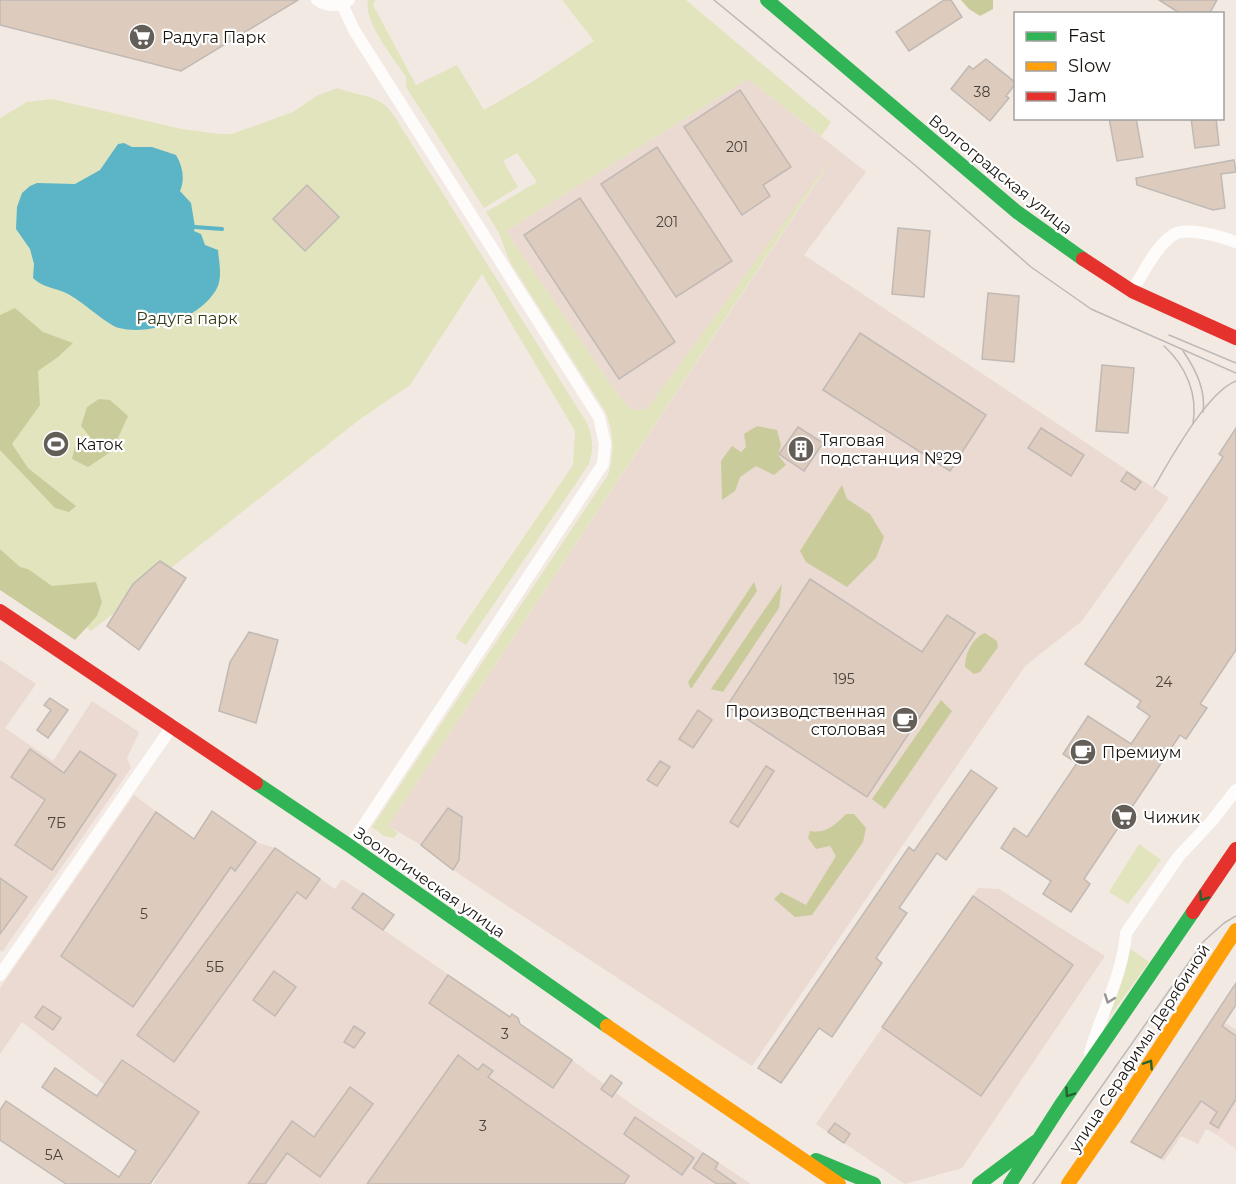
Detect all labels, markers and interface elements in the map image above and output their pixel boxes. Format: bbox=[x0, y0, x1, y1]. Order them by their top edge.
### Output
legend bbox=[1014, 12, 1224, 120]
supermarket icon: Радуга Парк bbox=[127, 22, 157, 52]
text: Fast bbox=[1068, 25, 1106, 47]
place label: Радуга Парк bbox=[162, 28, 266, 47]
text: Slow bbox=[1068, 55, 1111, 77]
house number: 38 bbox=[974, 83, 990, 101]
text: Jam bbox=[1067, 85, 1107, 107]
street label: Волгоградская улица bbox=[925, 111, 1076, 238]
house number: 201 bbox=[726, 138, 748, 156]
house number: 201 bbox=[656, 213, 678, 231]
park label: Радуга парк bbox=[136, 309, 238, 328]
sports icon: Каток bbox=[41, 429, 71, 459]
place label: Тяговая подстанция №29 bbox=[820, 431, 962, 468]
building icon: Тяговая подстанция №29 bbox=[786, 434, 816, 464]
place label: Каток bbox=[76, 435, 124, 454]
house number: 195 bbox=[833, 670, 855, 688]
house number: 24 bbox=[1156, 673, 1173, 691]
place label: Производственная столовая bbox=[725, 702, 886, 739]
cafe icon: Производственная столовая bbox=[890, 705, 920, 735]
cafe icon: Премиум bbox=[1068, 737, 1098, 767]
place label: Премиум bbox=[1102, 743, 1181, 762]
supermarket icon: Чижик bbox=[1109, 802, 1139, 832]
place label: Чижик bbox=[1144, 808, 1201, 827]
house number: 7Б bbox=[48, 814, 66, 832]
street label: Зоологическая улица bbox=[351, 823, 509, 942]
one-way arrow bbox=[1199, 891, 1210, 902]
house number: 5 bbox=[140, 905, 148, 923]
street label: улица Серафимы Дерябиной bbox=[1064, 941, 1214, 1157]
house number: 5Б bbox=[206, 958, 224, 976]
one-way arrow bbox=[1103, 993, 1116, 1004]
house number: 3 bbox=[501, 1025, 509, 1043]
one-way arrow bbox=[1142, 1060, 1154, 1070]
one-way arrow bbox=[1065, 1086, 1076, 1097]
house number: 3 bbox=[479, 1117, 487, 1135]
house number: 5А bbox=[45, 1146, 64, 1164]

